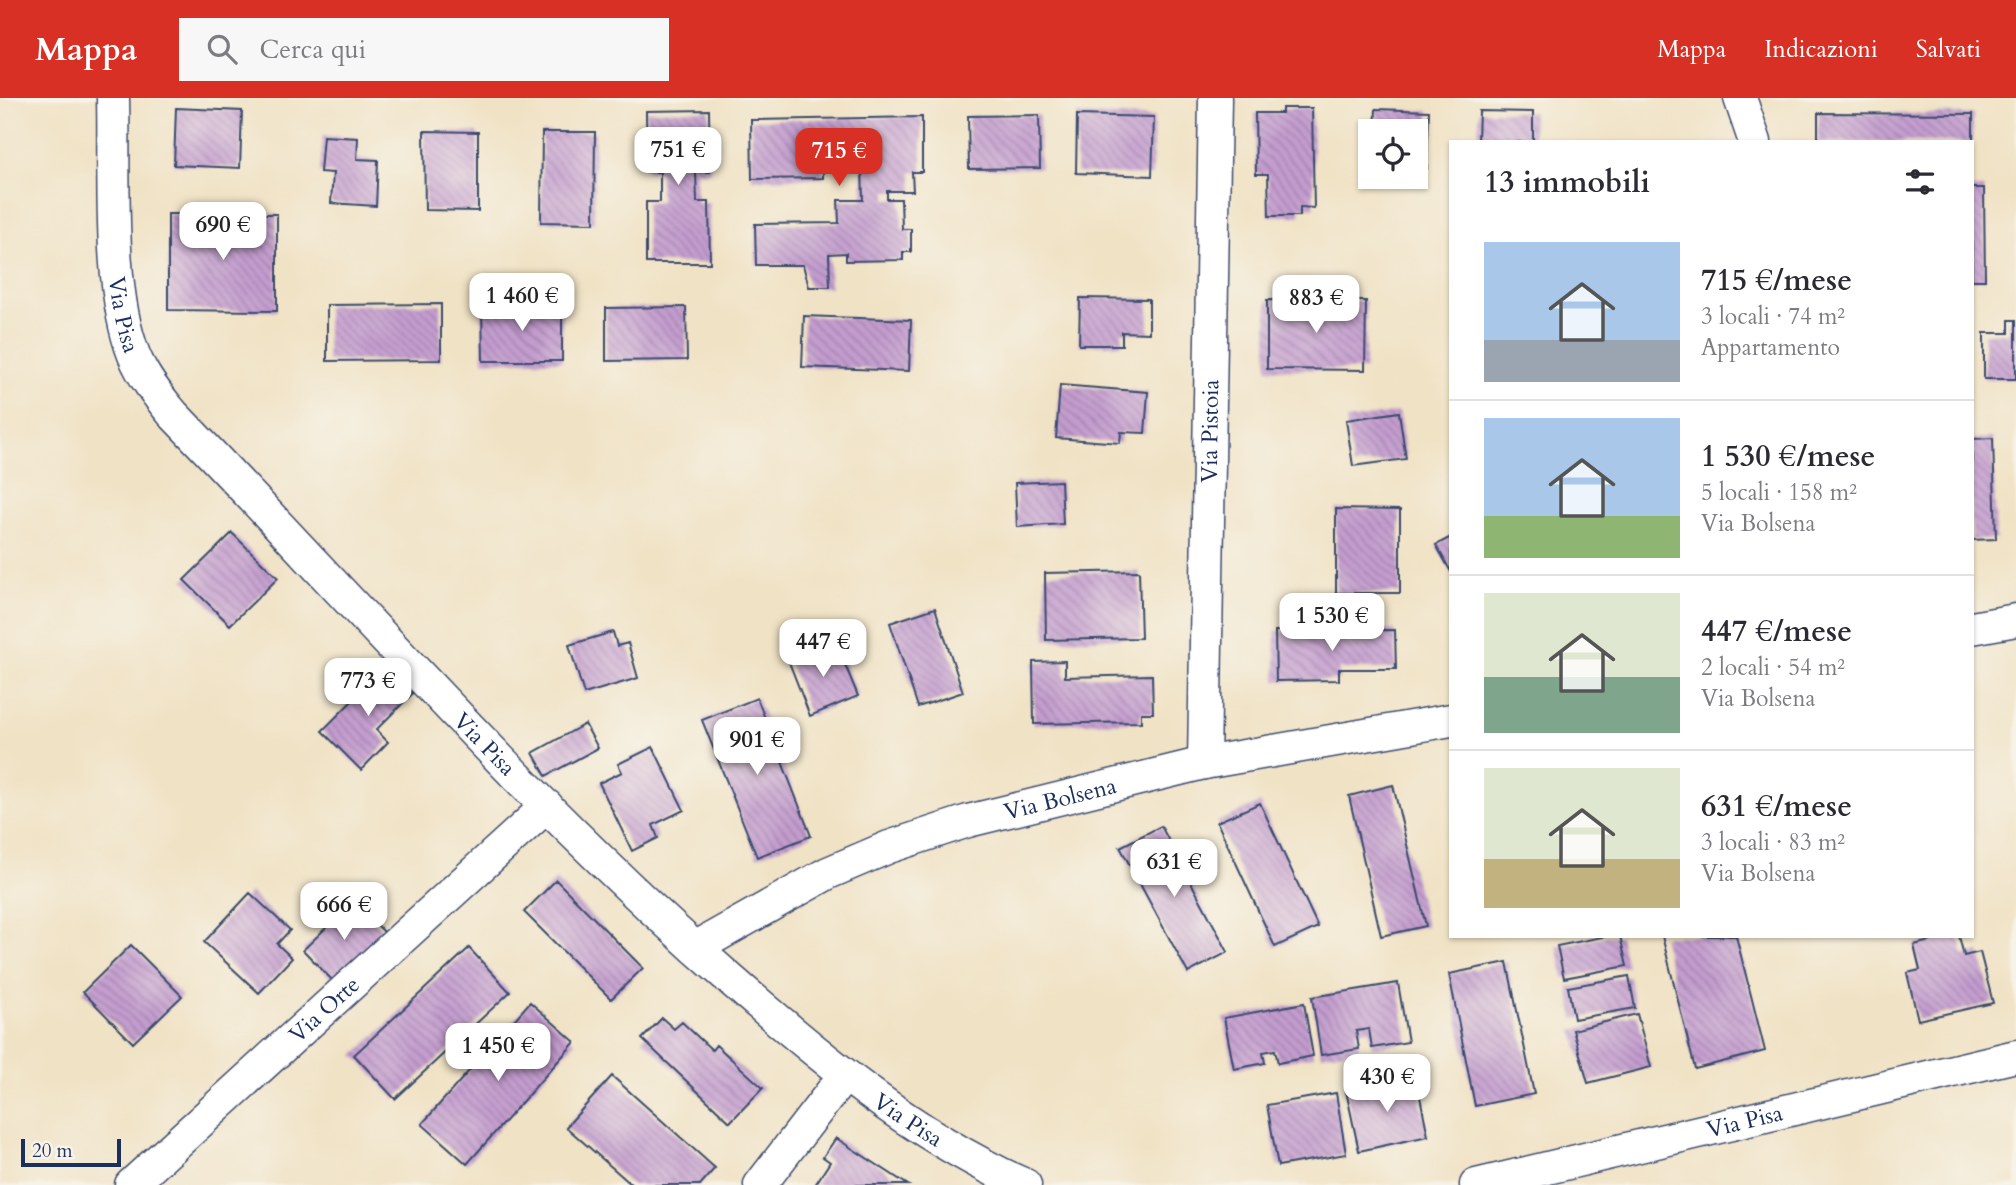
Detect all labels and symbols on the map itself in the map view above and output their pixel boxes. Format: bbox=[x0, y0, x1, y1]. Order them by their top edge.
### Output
pin: 751 € bbox=[629, 127, 727, 187]
pin: 715 € bbox=[790, 129, 888, 188]
pin: 690 € bbox=[174, 202, 272, 262]
pin: 1 460 € bbox=[457, 274, 587, 333]
street label: Via Pisa bbox=[101, 275, 147, 357]
pin: 883 € bbox=[1267, 275, 1365, 335]
street label: Via Pistoia bbox=[1194, 379, 1226, 483]
pin: 1 530 € bbox=[1267, 594, 1397, 653]
pin: 447 € bbox=[774, 620, 872, 679]
pin: 773 € bbox=[319, 658, 417, 718]
street label: Via Pisa bbox=[447, 706, 523, 783]
pin: 901 € bbox=[708, 718, 806, 777]
street label: Via Bolsena bbox=[1001, 770, 1120, 828]
pin: 631 € bbox=[1125, 840, 1223, 899]
pin: 666 € bbox=[295, 882, 393, 942]
street label: Via Orte bbox=[282, 969, 366, 1050]
pin: 1 450 € bbox=[433, 1024, 563, 1083]
pin: 430 € bbox=[1338, 1054, 1436, 1114]
street label: Via Pisa bbox=[867, 1086, 948, 1154]
street label: Via Pisa bbox=[1703, 1097, 1786, 1145]
scale bar bbox=[21, 1136, 121, 1168]

